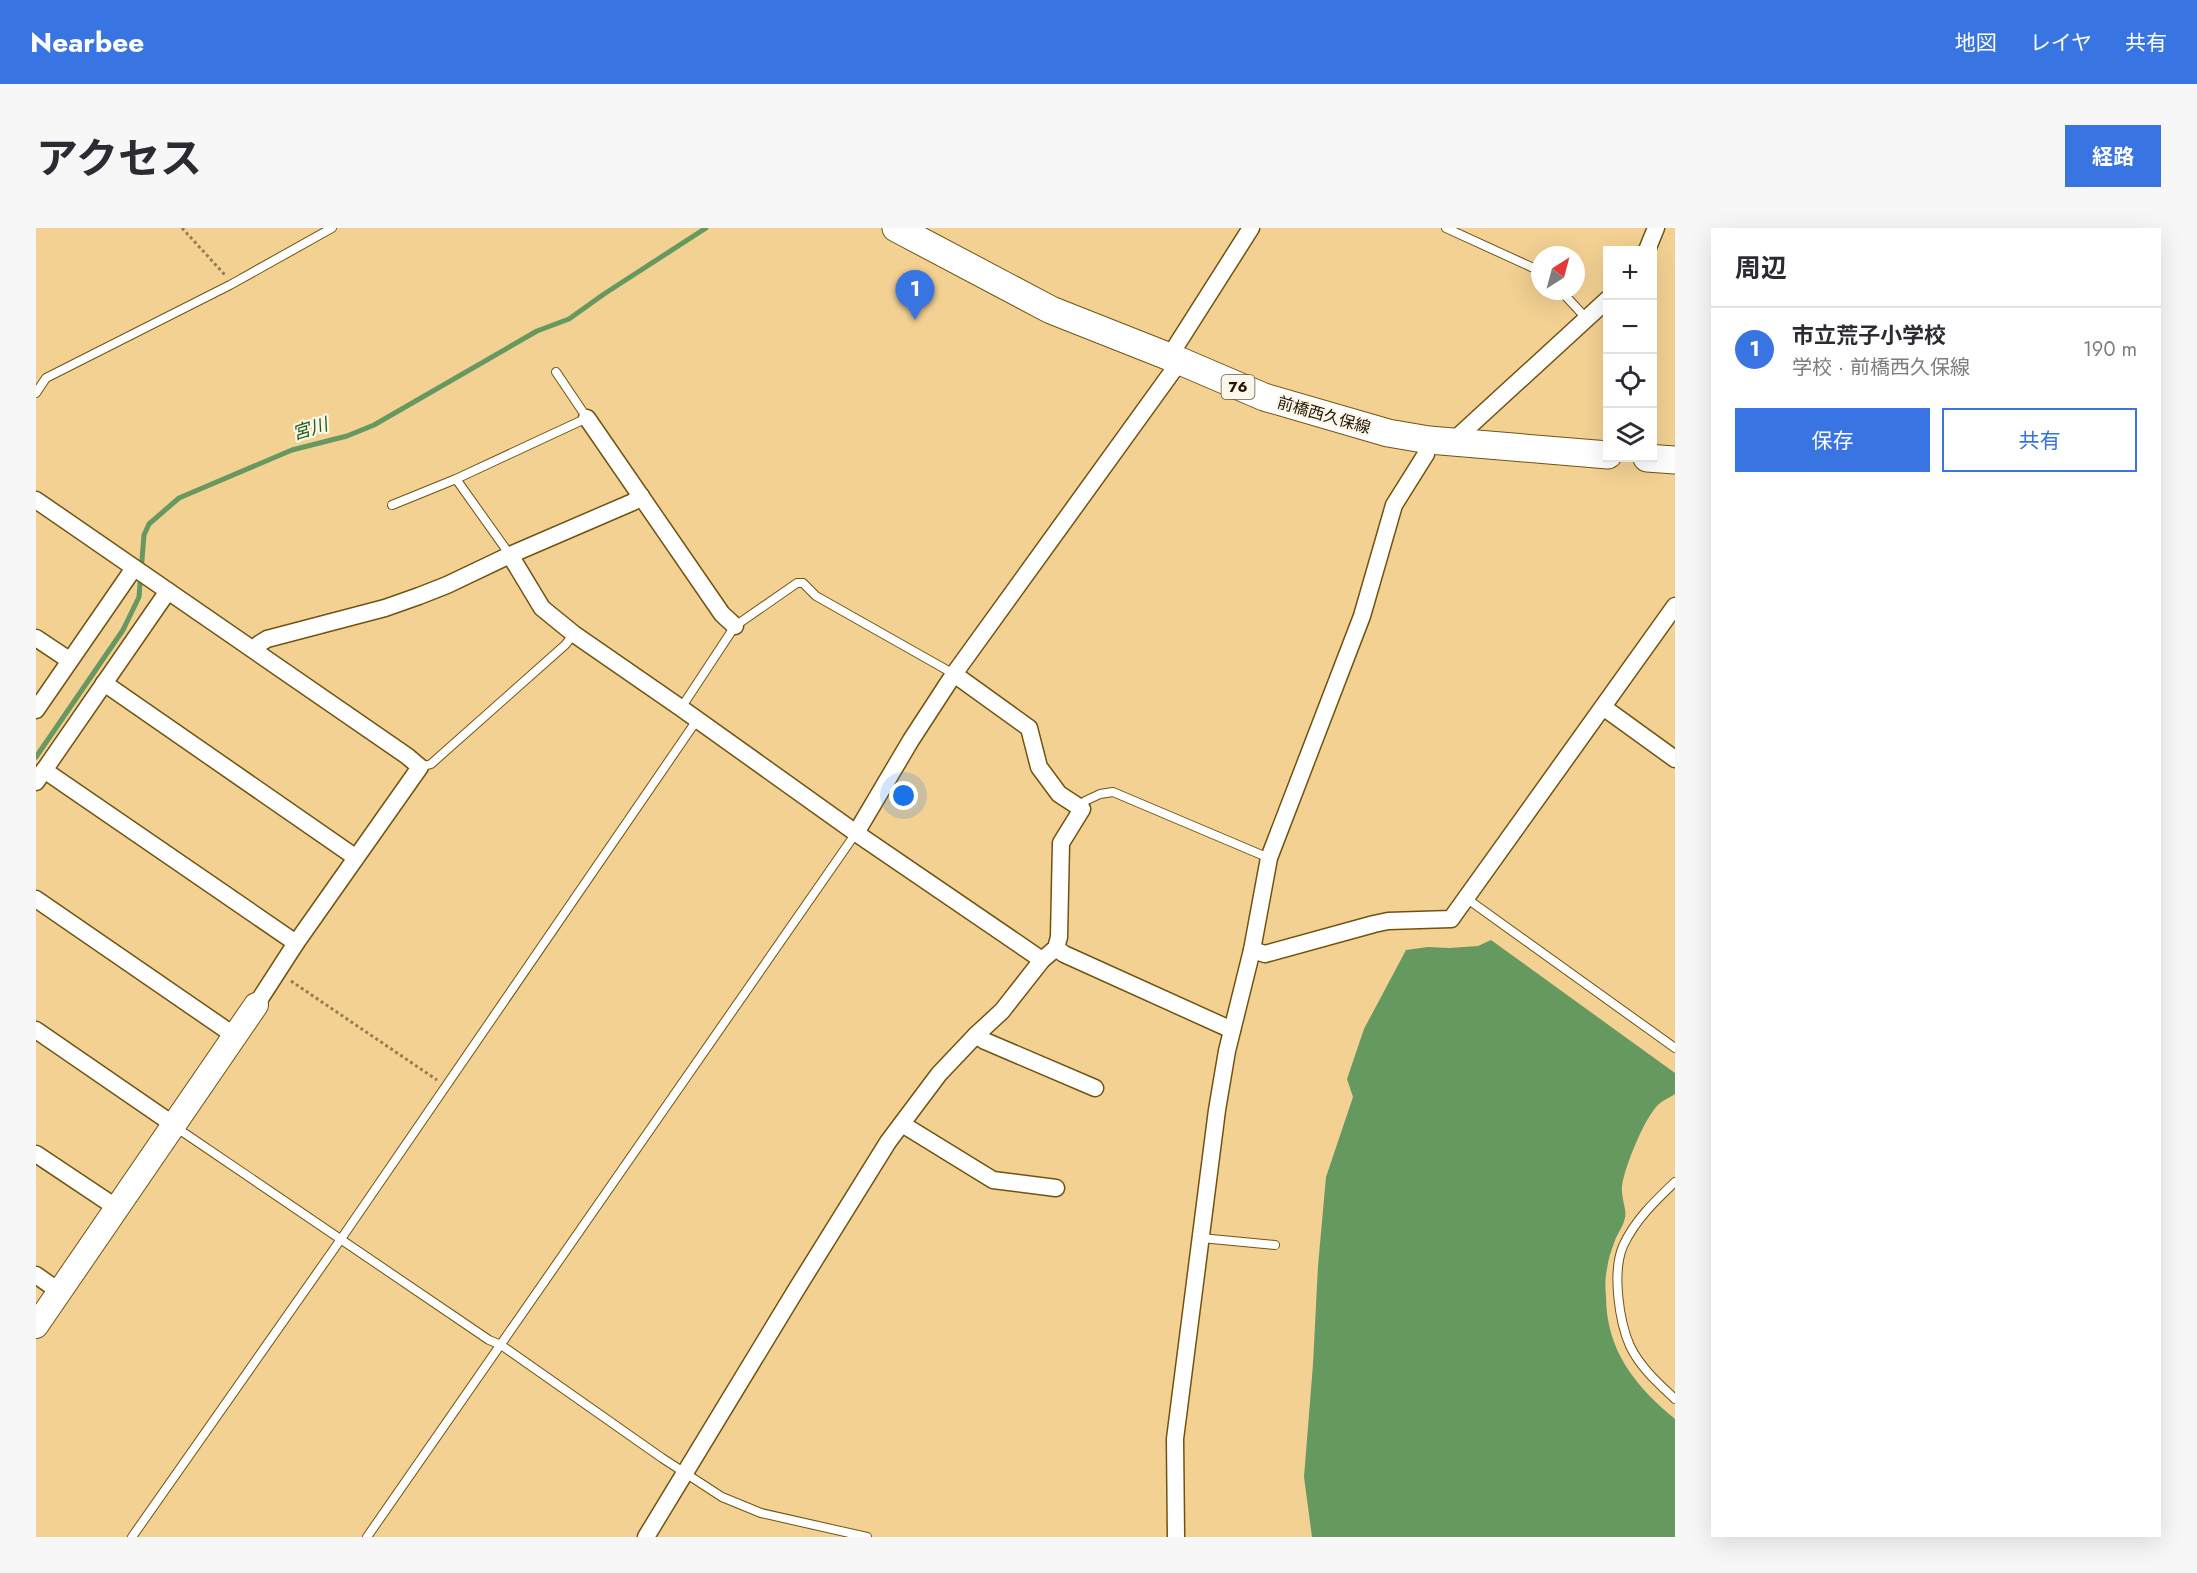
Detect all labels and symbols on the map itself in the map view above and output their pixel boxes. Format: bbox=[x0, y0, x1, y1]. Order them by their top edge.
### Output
north arrow bbox=[1531, 246, 1585, 300]
pin: 1 bbox=[896, 270, 934, 320]
road number: 76 bbox=[1222, 375, 1254, 399]
street label: 前橋西久保線 bbox=[1275, 391, 1373, 439]
water label: 宮川 bbox=[289, 411, 333, 447]
your location bbox=[889, 781, 918, 810]

